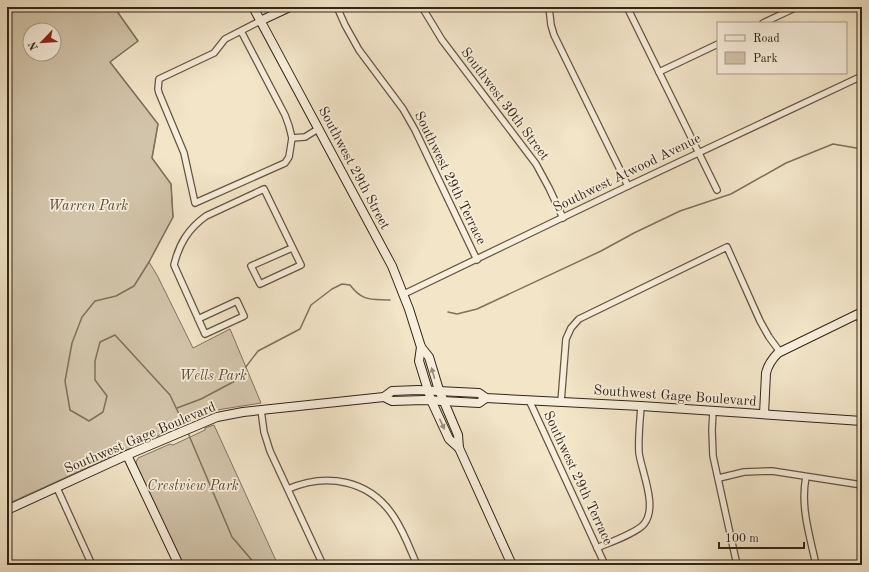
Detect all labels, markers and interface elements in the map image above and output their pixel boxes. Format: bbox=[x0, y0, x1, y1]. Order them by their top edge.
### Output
north arrow bbox=[22, 22, 62, 62]
legend bbox=[717, 22, 847, 74]
text: Road bbox=[753, 33, 780, 45]
text: N bbox=[27, 39, 41, 52]
street label: Southwest 30th Street bbox=[458, 45, 552, 163]
text: Park bbox=[753, 53, 778, 65]
street label: Southwest 29th Street bbox=[316, 104, 392, 232]
street label: Southwest 29th Terrace bbox=[412, 109, 488, 247]
street label: Southwest Atwood Avenue bbox=[551, 131, 703, 215]
park label: Warren Park bbox=[48, 199, 128, 213]
one-way arrow bbox=[430, 366, 436, 378]
park label: Wells Park bbox=[179, 369, 247, 383]
street label: Southwest Gage Boulevard bbox=[593, 383, 757, 409]
street label: Southwest Gage Boulevard bbox=[62, 400, 218, 476]
street label: Southwest 29th Terrace bbox=[541, 409, 615, 547]
one-way arrow bbox=[439, 418, 445, 429]
park label: Crestview Park bbox=[147, 479, 239, 493]
scale bar bbox=[719, 524, 804, 550]
text: 100 m bbox=[725, 533, 759, 545]

